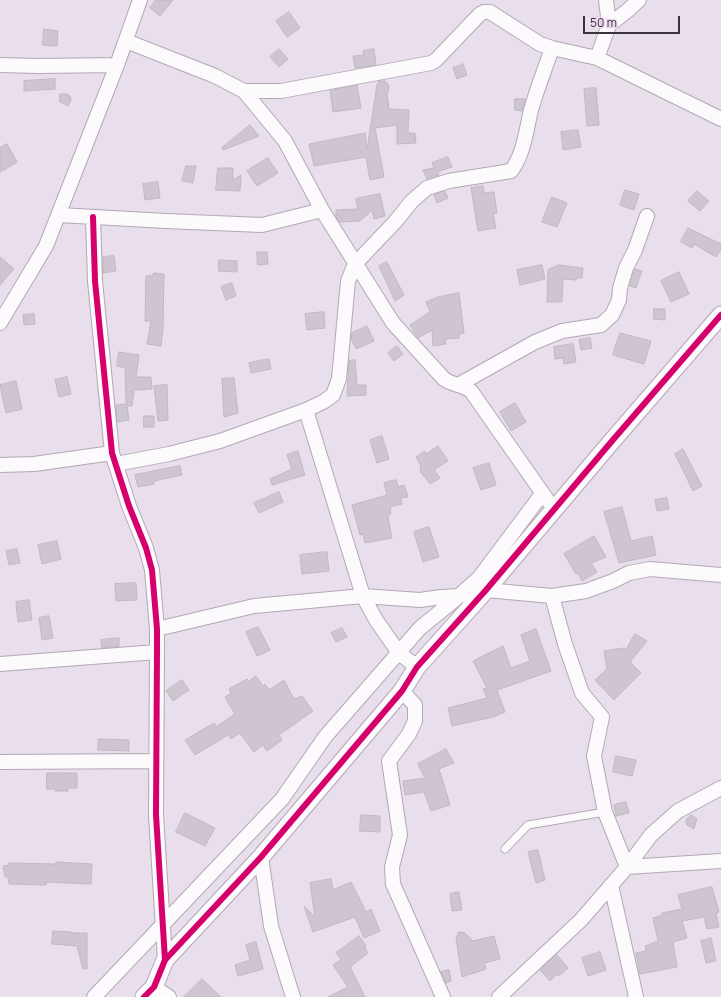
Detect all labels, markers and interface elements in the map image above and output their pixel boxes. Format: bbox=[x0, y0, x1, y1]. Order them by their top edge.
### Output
scale bar bbox=[585, 8, 682, 34]
text: 50 m bbox=[590, 14, 617, 31]

